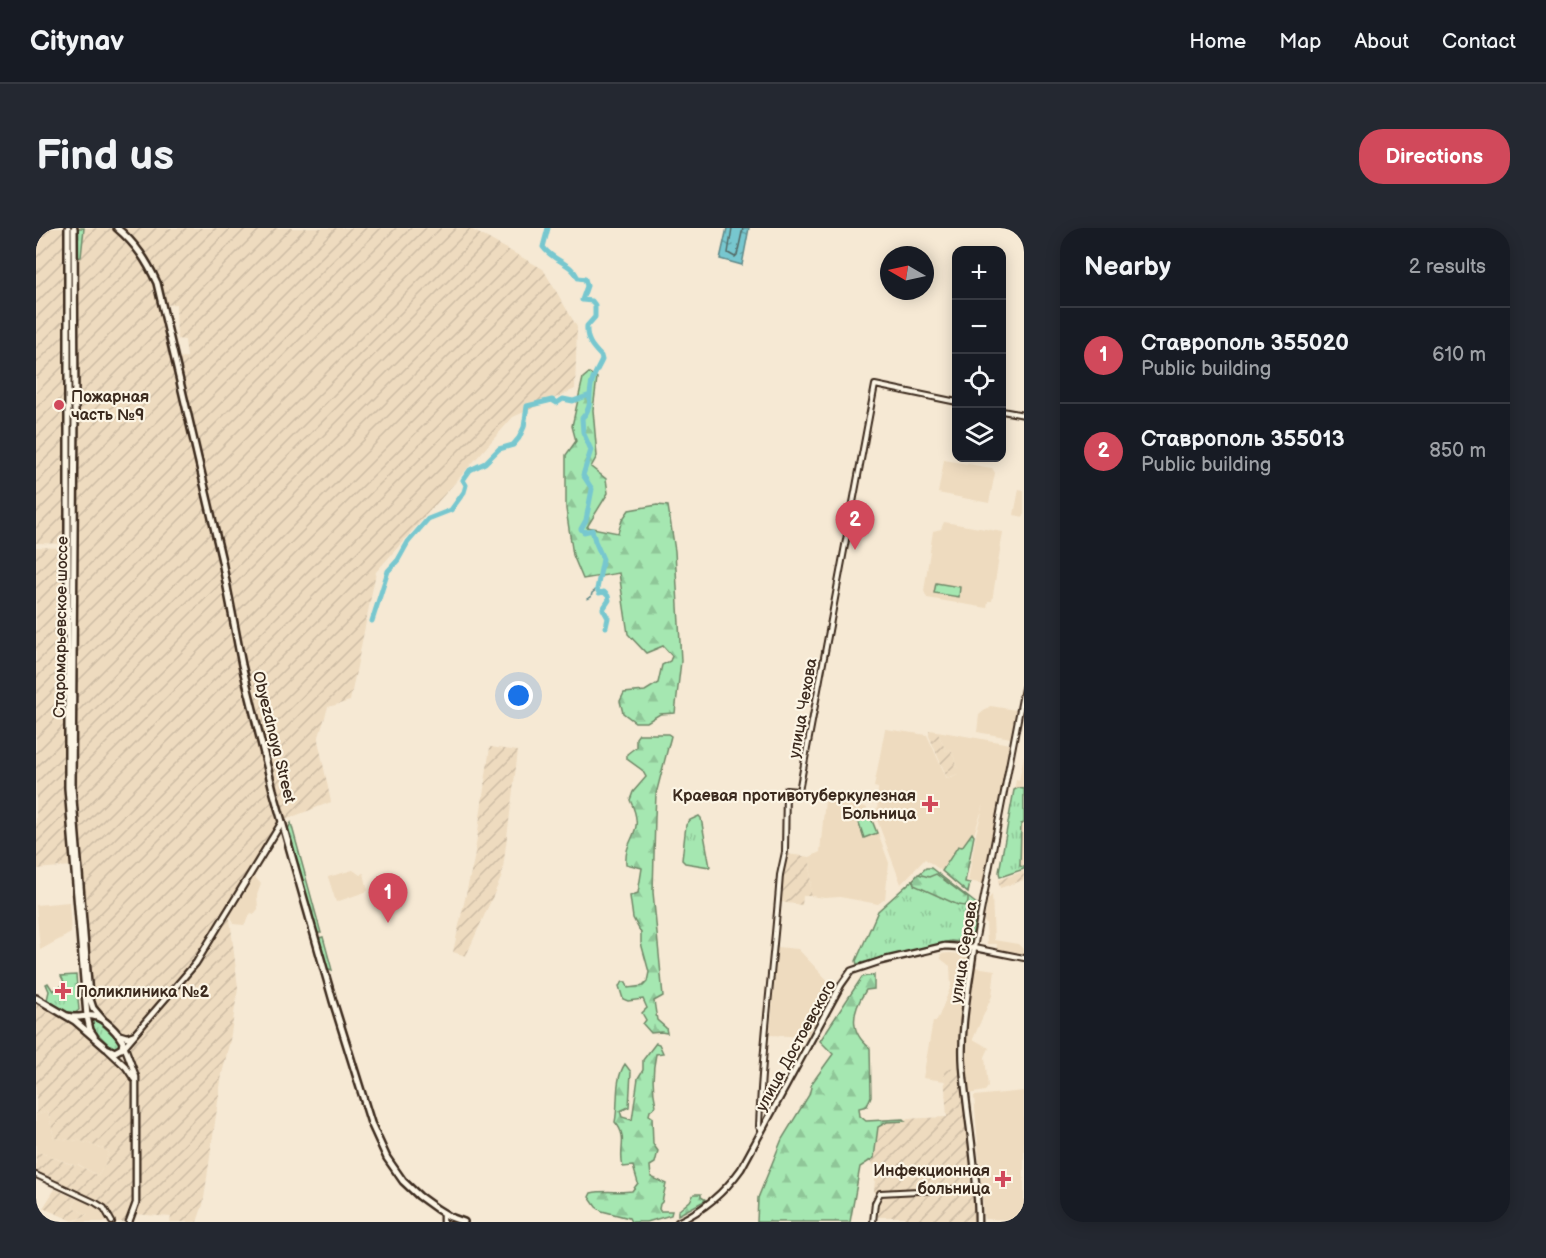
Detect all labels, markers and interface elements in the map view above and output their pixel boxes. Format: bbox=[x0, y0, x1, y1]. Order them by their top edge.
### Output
text: Citynav bbox=[30, 25, 124, 58]
text: Home bbox=[1189, 29, 1246, 54]
text: Map bbox=[1279, 29, 1321, 54]
text: About bbox=[1354, 29, 1409, 54]
text: Contact bbox=[1442, 29, 1516, 54]
button: Directions bbox=[1359, 129, 1510, 184]
text: Find us bbox=[36, 131, 174, 182]
north arrow bbox=[880, 246, 934, 300]
map controls bbox=[952, 246, 1006, 462]
button: + bbox=[952, 246, 1006, 300]
text: Nearby bbox=[1084, 252, 1171, 283]
text: 2 results bbox=[1409, 255, 1486, 279]
button: − bbox=[952, 300, 1006, 354]
text: Ставрополь 355020 bbox=[1141, 330, 1349, 357]
text: 1 bbox=[1099, 343, 1108, 367]
text: 610 m bbox=[1432, 343, 1486, 367]
button: locate bbox=[952, 354, 1006, 408]
text: Public building bbox=[1141, 357, 1271, 381]
place label: Пожарная часть №9 bbox=[71, 388, 149, 425]
marker: Пожарная часть №9 bbox=[52, 398, 66, 412]
button: layers bbox=[952, 408, 1006, 462]
text: Ставрополь 355013 bbox=[1141, 426, 1345, 453]
text: 2 bbox=[1098, 439, 1109, 463]
text: 850 m bbox=[1429, 439, 1486, 463]
text: Public building bbox=[1141, 453, 1271, 477]
pin: 2 bbox=[836, 500, 874, 550]
street label: Старомарьевское шоссе bbox=[50, 536, 73, 718]
street label: улица Чехова bbox=[785, 656, 822, 760]
street label: Obyezdnaya Street bbox=[248, 669, 299, 805]
your location bbox=[504, 681, 533, 710]
place label: Краевая противотуберкулезная Больница bbox=[672, 787, 917, 824]
marker: Краевая противотуберкулезная Больница bbox=[921, 795, 939, 813]
pin: 1 bbox=[368, 874, 408, 923]
street label: улица Серова bbox=[947, 899, 982, 1005]
street label: улица Достоевского bbox=[752, 977, 840, 1115]
marker: Поликлиника №2 bbox=[54, 982, 72, 1000]
place label: Поликлиника №2 bbox=[76, 983, 210, 1002]
place label: Инфекционная больница bbox=[873, 1162, 991, 1199]
marker: Инфекционная больница bbox=[994, 1170, 1012, 1188]

